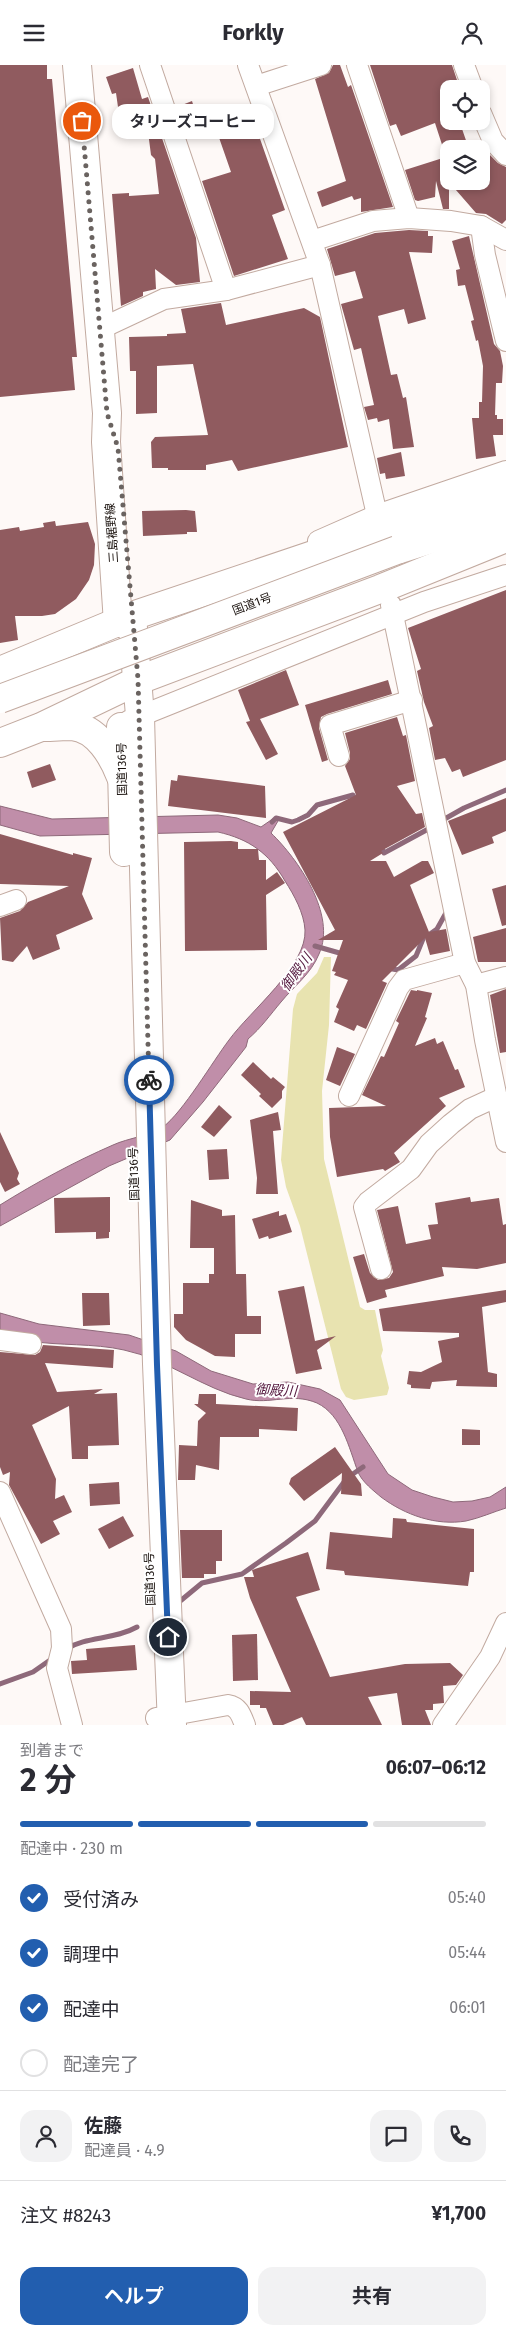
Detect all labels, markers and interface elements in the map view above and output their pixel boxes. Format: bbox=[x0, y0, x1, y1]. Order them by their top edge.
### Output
icon: menu bbox=[20, 19, 48, 47]
text: Forkly bbox=[222, 19, 284, 46]
icon: person bbox=[458, 19, 486, 47]
map controls bbox=[440, 80, 490, 190]
button: locate bbox=[440, 80, 490, 130]
pin bbox=[61, 100, 103, 142]
callout: タリーズコーヒー bbox=[112, 103, 274, 139]
icon: bag bbox=[68, 107, 96, 135]
text: タリーズコーヒー bbox=[129, 112, 257, 131]
button: layers bbox=[440, 140, 490, 190]
street label: 三島裾野線 bbox=[103, 503, 121, 563]
street label: 国道1号 bbox=[230, 590, 274, 618]
street label: 国道136号 bbox=[115, 742, 129, 796]
water label: 御殿川 bbox=[277, 949, 317, 994]
courier bbox=[124, 1055, 174, 1105]
icon: bike bbox=[135, 1066, 163, 1094]
street label: 国道136号 bbox=[126, 1147, 142, 1201]
water label: 御殿川 bbox=[255, 1381, 299, 1400]
street label: 国道136号 bbox=[142, 1552, 158, 1606]
pin bbox=[147, 1616, 189, 1658]
icon: home bbox=[154, 1623, 182, 1651]
text: 到着まで bbox=[20, 1741, 84, 1760]
text: 06:07–06:12 bbox=[386, 1756, 486, 1779]
text: 2 分 bbox=[20, 1761, 76, 1799]
text: 配達中 · 230 m bbox=[20, 1839, 123, 1858]
icon: check bbox=[20, 1884, 48, 1912]
text: 受付済み bbox=[63, 1888, 139, 1911]
text: 05:40 bbox=[448, 1888, 486, 1907]
icon: check bbox=[20, 1939, 48, 1967]
text: 調理中 bbox=[63, 1943, 120, 1966]
text: 05:44 bbox=[448, 1943, 486, 1962]
icon: check bbox=[20, 1994, 48, 2022]
text: 配達中 bbox=[63, 1998, 120, 2021]
text: 06:01 bbox=[449, 1998, 486, 2017]
text: 配達完了 bbox=[63, 2053, 139, 2076]
button: person bbox=[20, 2110, 72, 2162]
button: chat bbox=[370, 2110, 422, 2162]
button: phone bbox=[434, 2110, 486, 2162]
text: 佐藤 bbox=[84, 2114, 122, 2137]
text: 配達員 · 4.9 bbox=[84, 2141, 165, 2160]
text: ¥1,700 bbox=[431, 2202, 486, 2225]
text: 注文 #8243 bbox=[20, 2204, 111, 2227]
button: ヘルプ bbox=[20, 2267, 248, 2325]
button: 共有 bbox=[258, 2267, 486, 2325]

